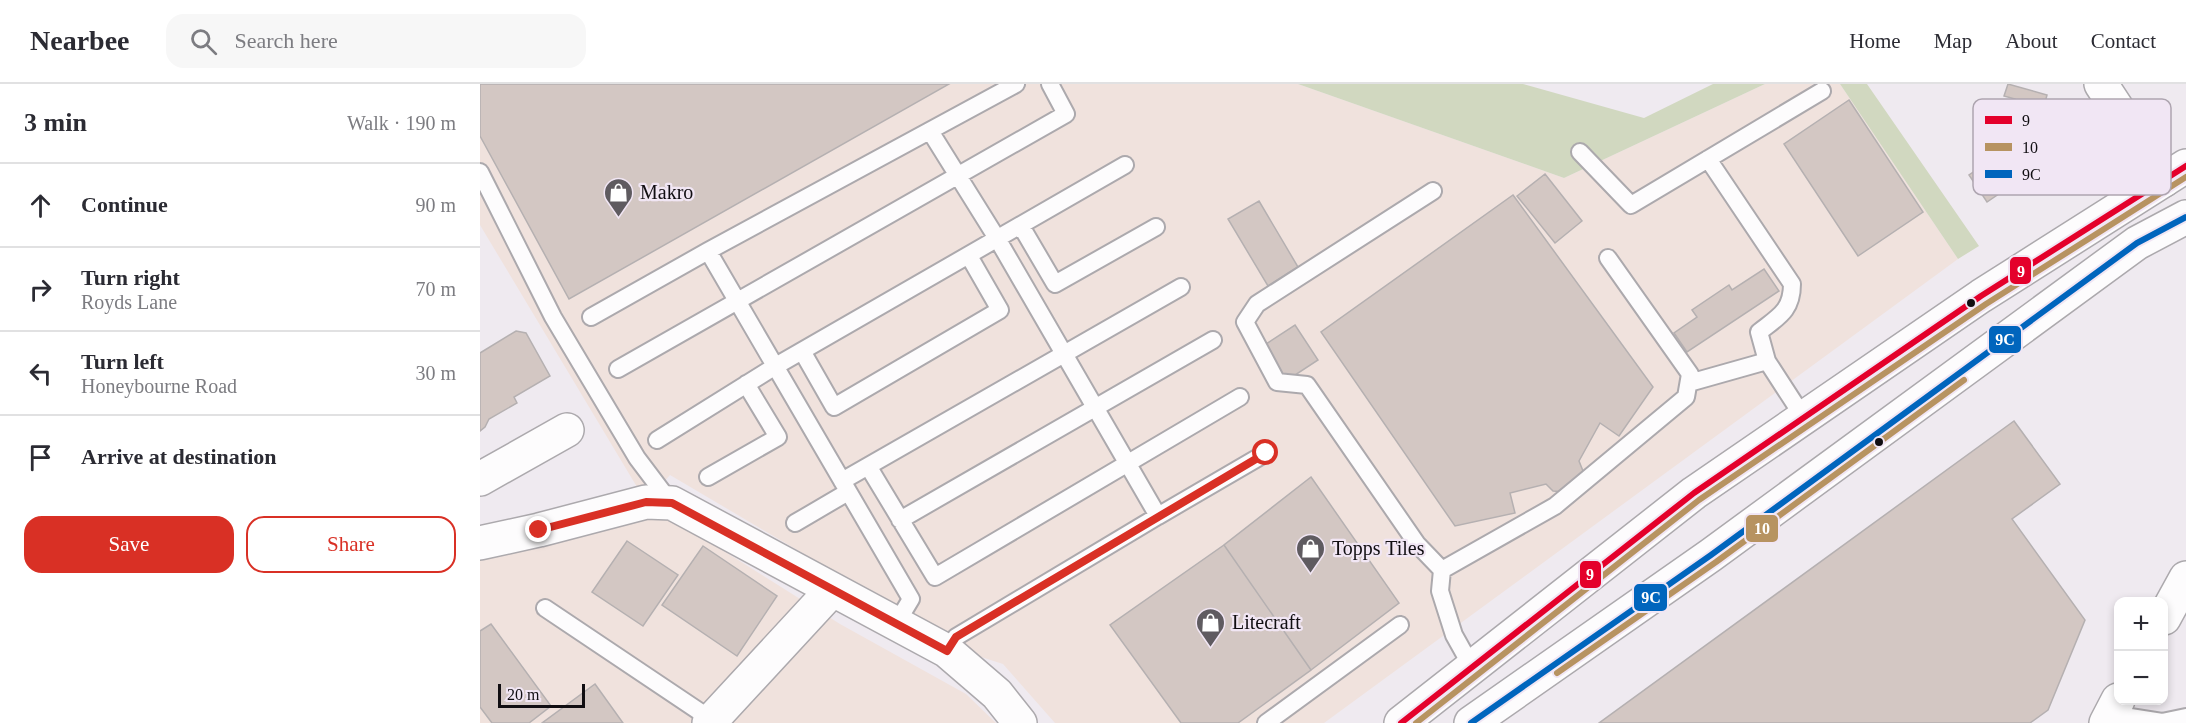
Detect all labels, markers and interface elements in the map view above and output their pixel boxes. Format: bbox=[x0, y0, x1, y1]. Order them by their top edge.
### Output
search box bbox=[166, 14, 586, 68]
text: Nearbee bbox=[30, 25, 130, 56]
icon: search bbox=[187, 25, 220, 58]
text: Search here bbox=[235, 28, 338, 53]
text: Home bbox=[1849, 29, 1901, 53]
text: Map bbox=[1934, 29, 1972, 53]
text: About bbox=[2005, 29, 2058, 53]
text: Contact bbox=[2091, 29, 2156, 53]
legend bbox=[1973, 99, 2171, 195]
text: 3 min bbox=[24, 108, 87, 137]
text: Walk · 190 m bbox=[347, 112, 456, 134]
text: 9 bbox=[2022, 112, 2030, 129]
text: 10 bbox=[2022, 139, 2038, 156]
text: 9C bbox=[2022, 166, 2041, 183]
shop icon: Makro bbox=[603, 176, 635, 218]
place label: Makro bbox=[640, 181, 693, 203]
icon: ahead bbox=[24, 189, 57, 222]
text: Continue bbox=[81, 192, 168, 217]
text: 90 m bbox=[415, 194, 456, 216]
line badge: 9 bbox=[2009, 256, 2032, 285]
text: 9 bbox=[2017, 263, 2025, 280]
text: Turn right bbox=[81, 265, 180, 290]
icon: right bbox=[24, 273, 57, 306]
text: 70 m bbox=[415, 278, 456, 300]
text: Royds Lane bbox=[81, 291, 177, 313]
unlabelled marker bbox=[1965, 297, 1977, 309]
line badge: 9C bbox=[1988, 325, 2022, 354]
text: 9C bbox=[1995, 331, 2015, 348]
text: Turn left bbox=[81, 349, 164, 374]
icon: left bbox=[24, 357, 57, 390]
text: 30 m bbox=[415, 362, 456, 384]
text: Honeybourne Road bbox=[81, 375, 237, 397]
unlabelled marker bbox=[1873, 436, 1885, 448]
route start bbox=[1252, 439, 1278, 465]
icon: arrive bbox=[24, 441, 57, 474]
text: Arrive at destination bbox=[81, 444, 277, 469]
line badge: 10 bbox=[1745, 514, 1779, 543]
button: Save bbox=[24, 516, 234, 573]
button: Share bbox=[246, 516, 456, 573]
route end bbox=[525, 516, 551, 542]
text: 10 bbox=[1754, 520, 1770, 537]
shop icon: Topps Tiles bbox=[1295, 532, 1327, 574]
place label: Topps Tiles bbox=[1332, 537, 1425, 560]
line badge: 9 bbox=[1579, 560, 1602, 589]
text: 9 bbox=[1586, 566, 1594, 583]
line badge: 9C bbox=[1633, 583, 1668, 612]
text: 9C bbox=[1641, 589, 1661, 606]
map controls bbox=[2114, 597, 2168, 705]
button: + bbox=[2114, 597, 2168, 651]
shop icon: Litecraft bbox=[1195, 606, 1227, 648]
place label: Litecraft bbox=[1232, 611, 1301, 633]
button: − bbox=[2114, 651, 2168, 705]
scale bar bbox=[498, 681, 585, 708]
text: 20 m bbox=[507, 686, 539, 703]

